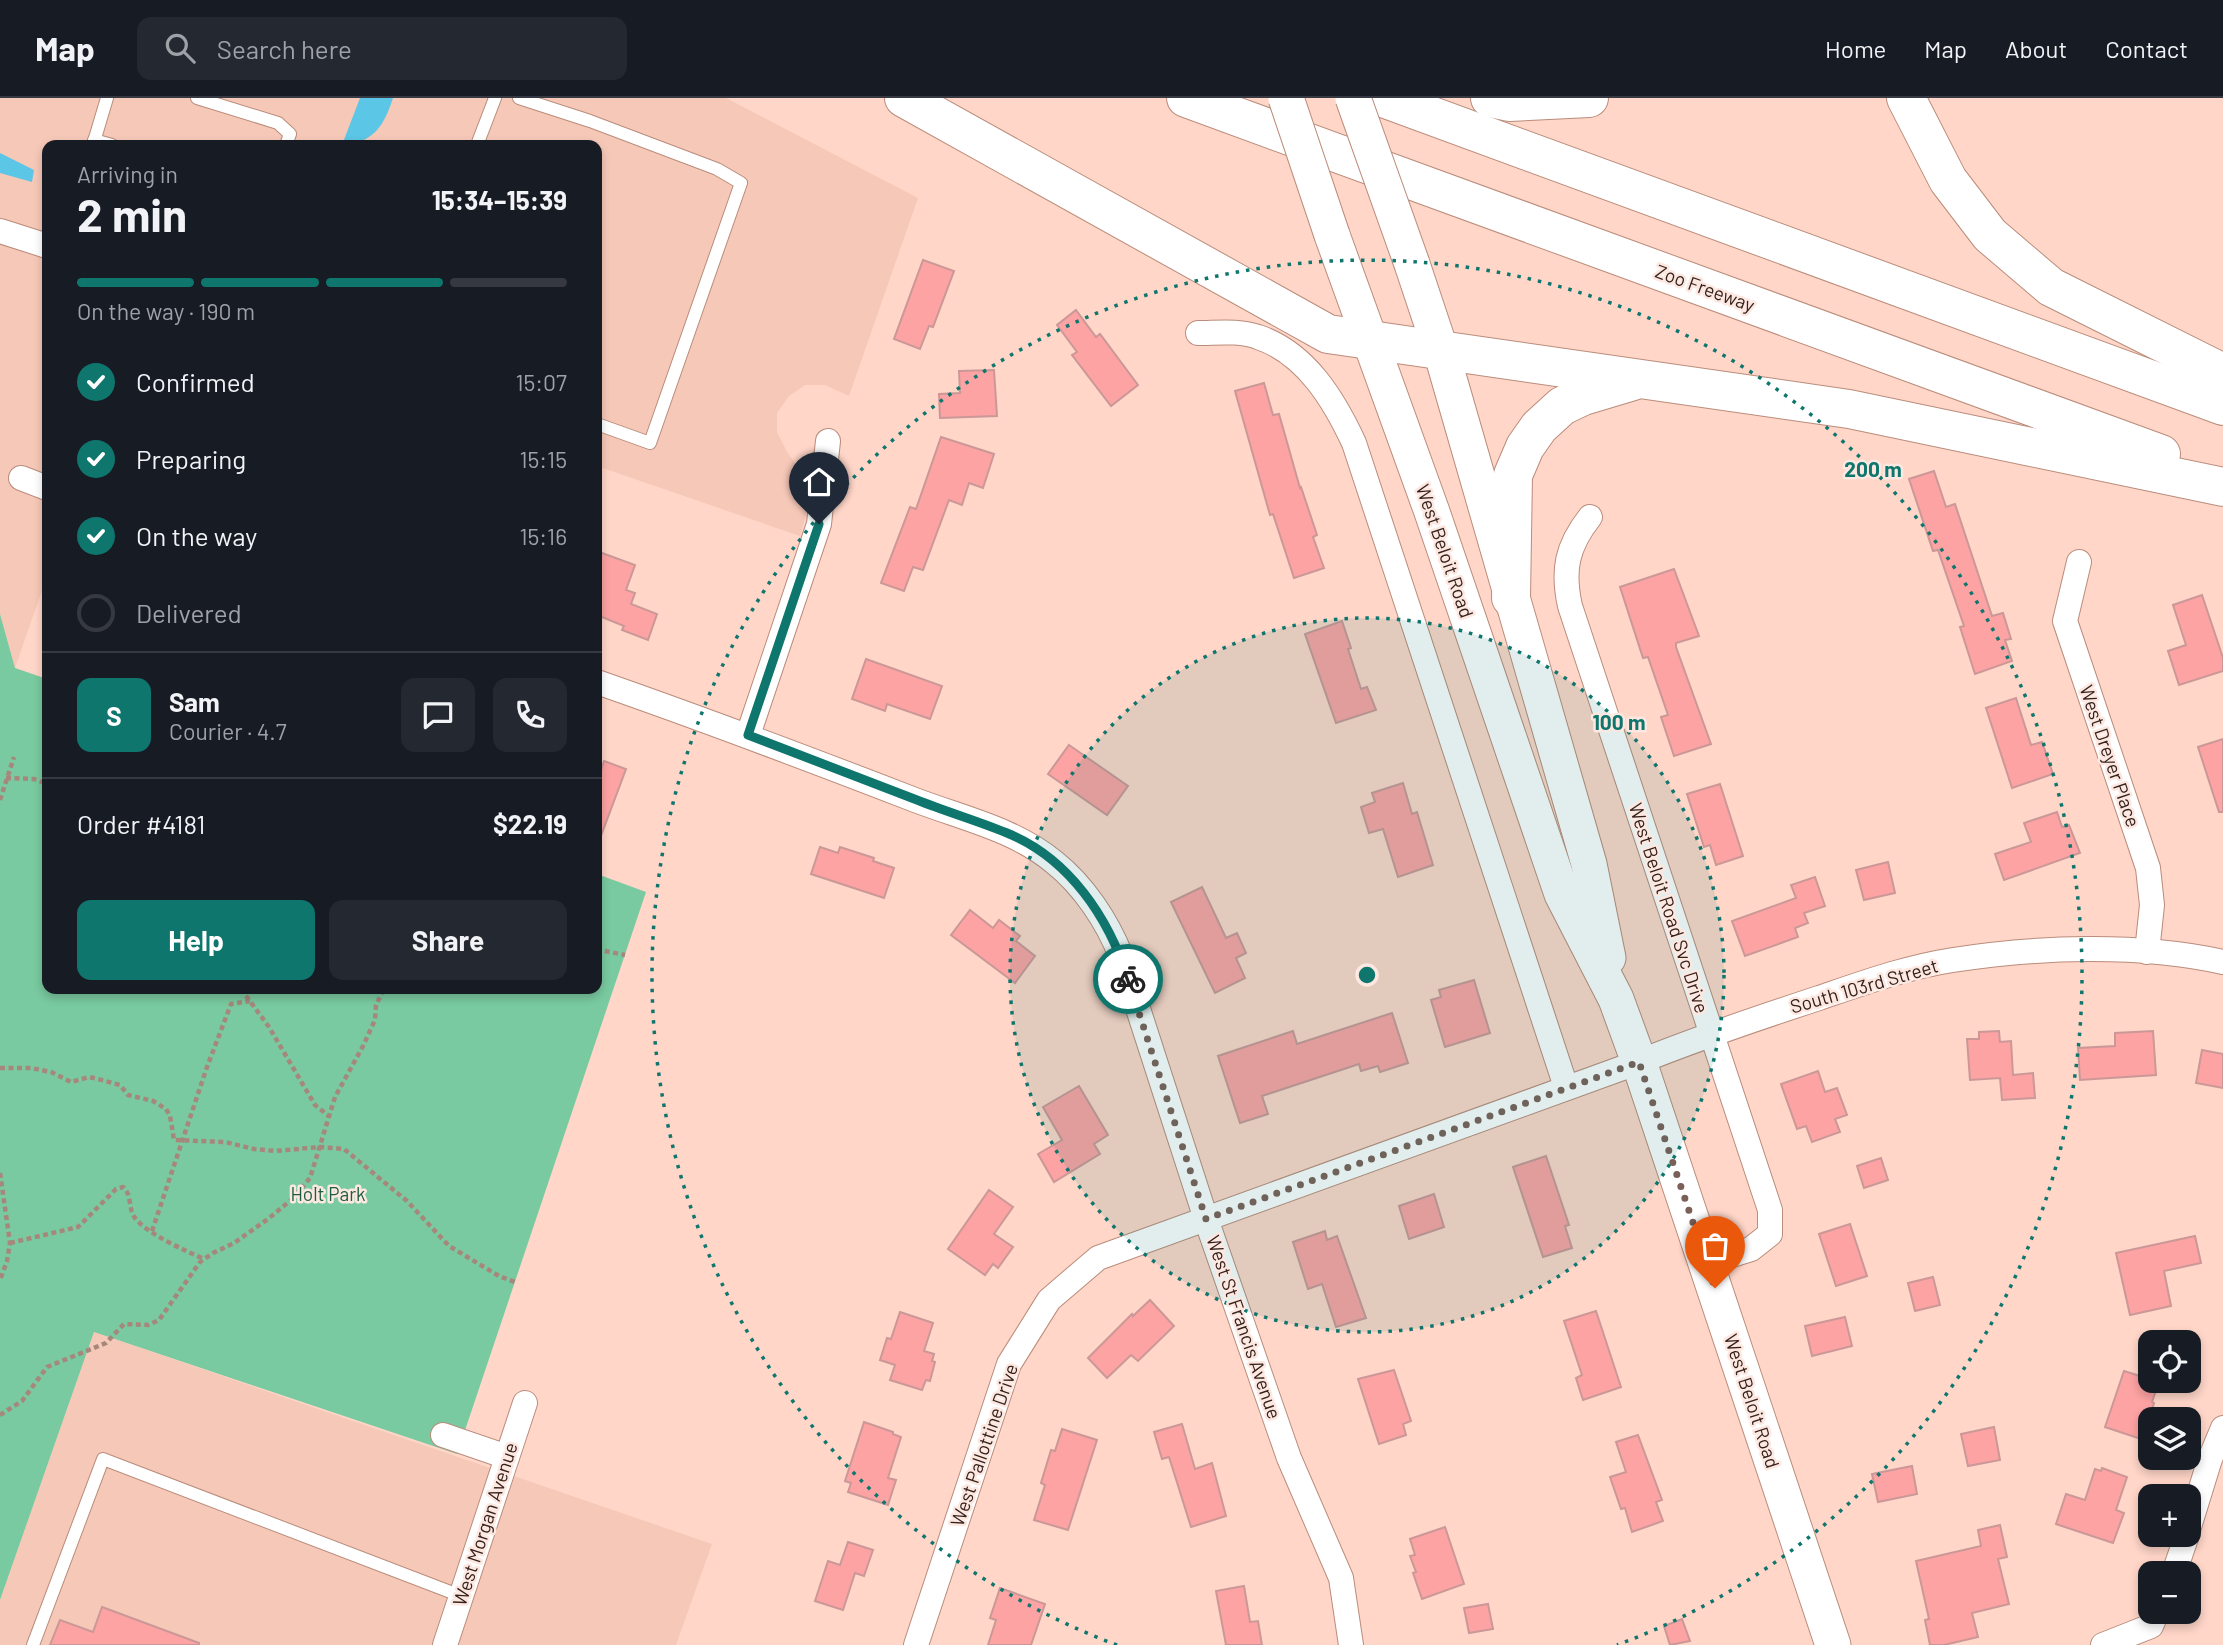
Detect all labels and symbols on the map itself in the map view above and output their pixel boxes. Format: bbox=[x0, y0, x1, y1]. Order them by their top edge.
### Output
street label: Zoo Freeway bbox=[1652, 259, 1758, 316]
pin bbox=[789, 452, 849, 524]
text: 200 m bbox=[1844, 456, 1902, 481]
street label: West Beloit Road bbox=[1412, 481, 1479, 621]
street label: West Dreyer Place bbox=[2075, 682, 2146, 830]
text: 100 m bbox=[1592, 709, 1646, 734]
street label: West Beloit Road Svc Drive bbox=[1625, 800, 1714, 1016]
courier bbox=[1093, 944, 1163, 1014]
street label: South 103rd Street bbox=[1787, 953, 1940, 1018]
centre of rings bbox=[1355, 963, 1379, 987]
park label: Holt Park bbox=[290, 1182, 366, 1205]
pin bbox=[1685, 1216, 1745, 1288]
street label: West St Francis Avenue bbox=[1202, 1232, 1287, 1422]
street label: West Beloit Road bbox=[1720, 1331, 1785, 1471]
street label: West Pallottine Drive bbox=[945, 1361, 1022, 1529]
street label: West Morgan Avenue bbox=[447, 1439, 522, 1608]

